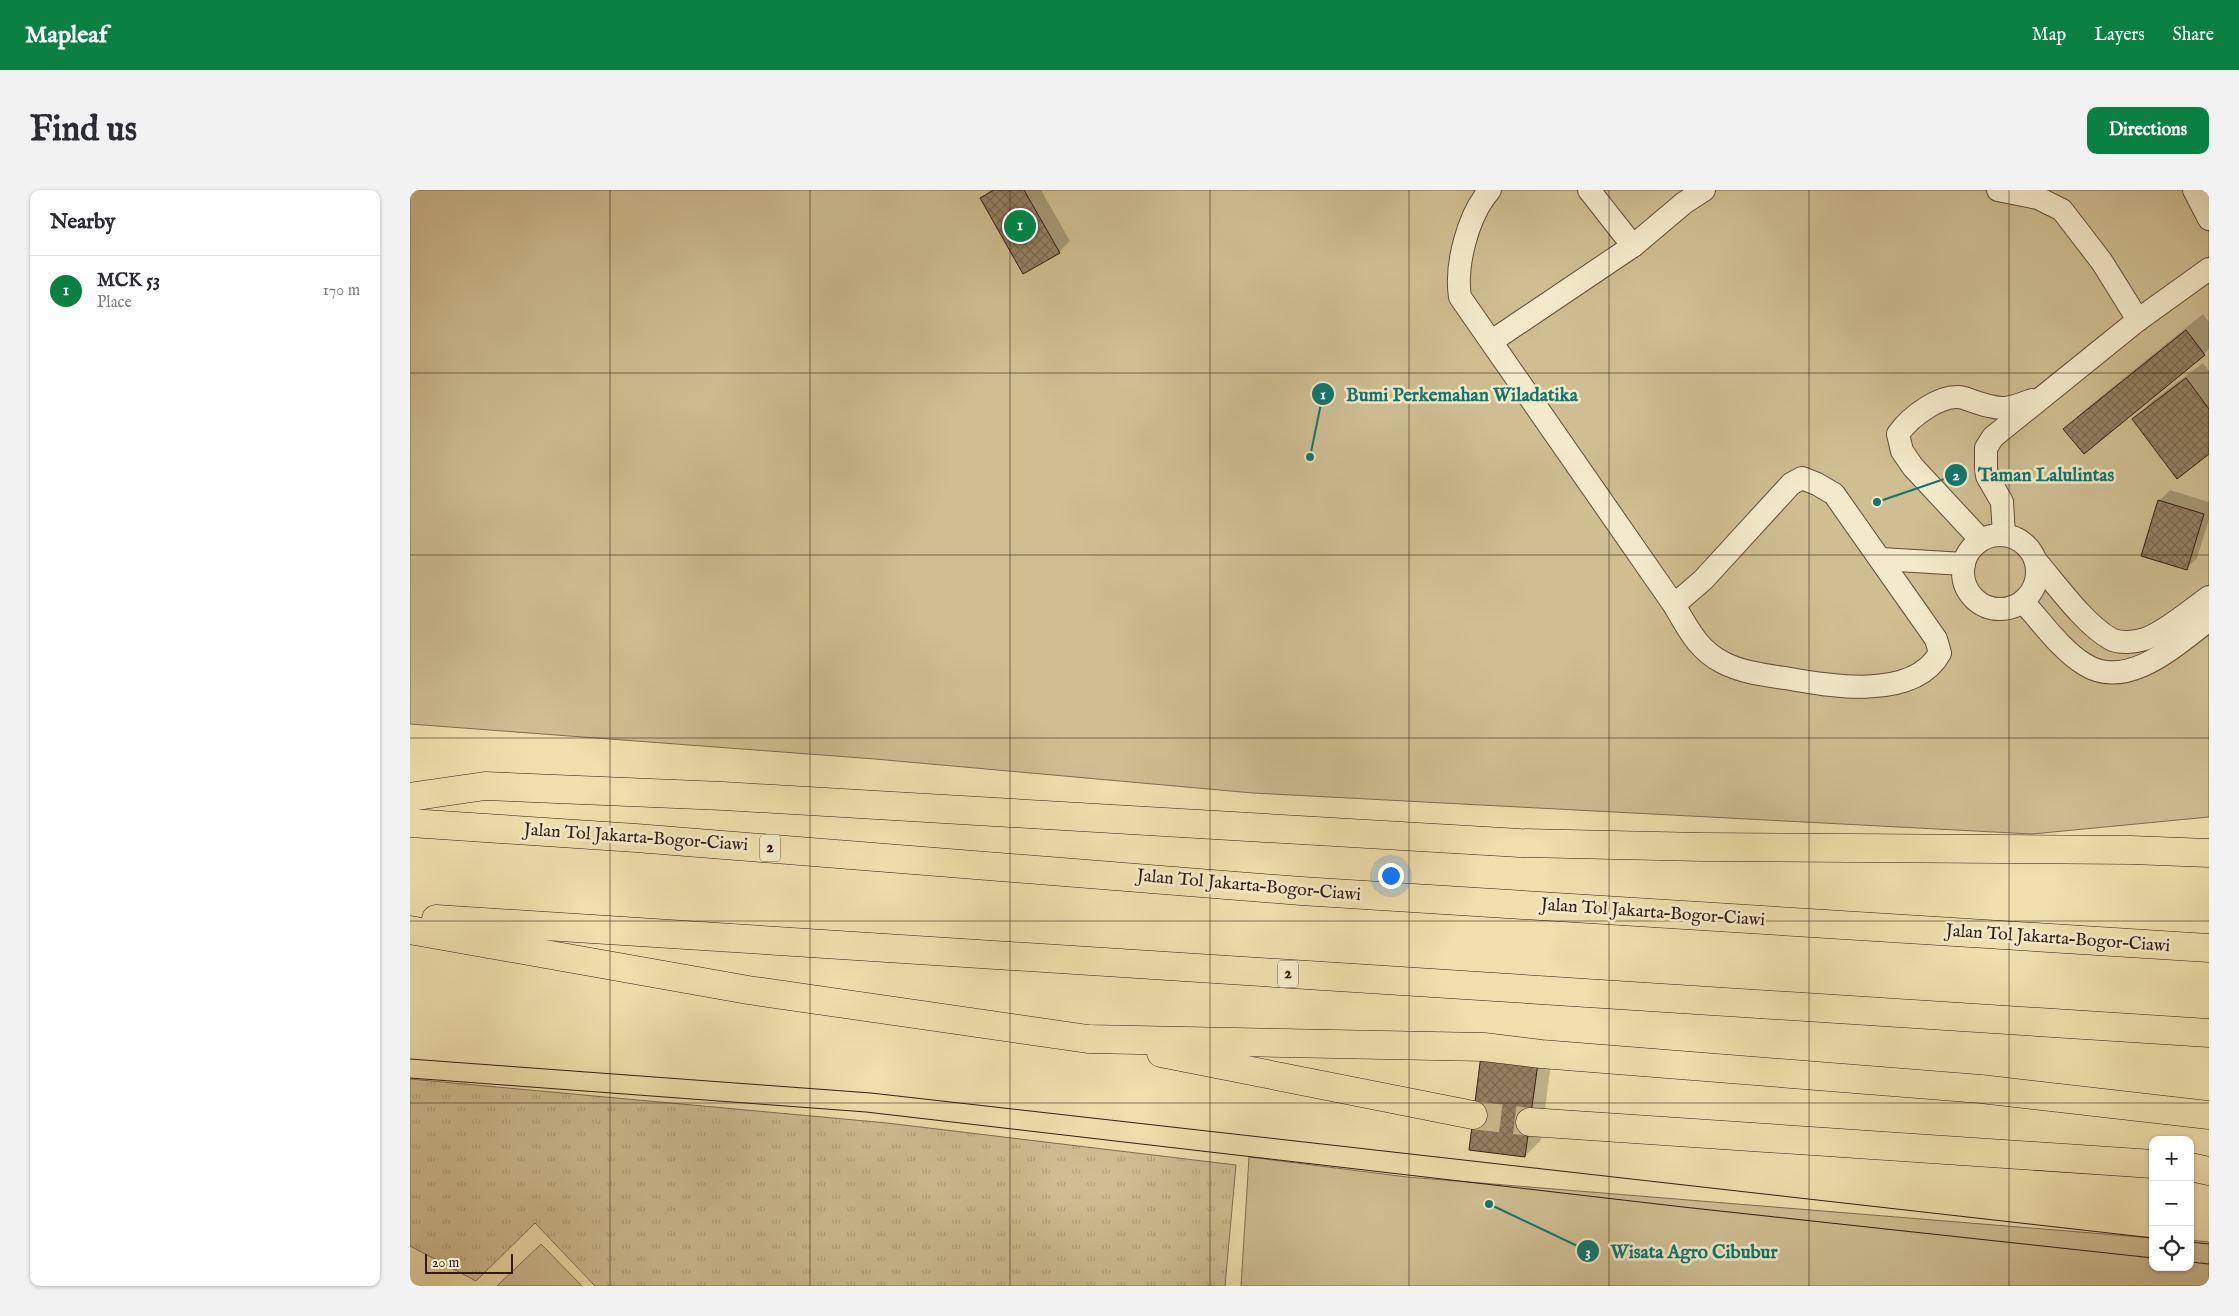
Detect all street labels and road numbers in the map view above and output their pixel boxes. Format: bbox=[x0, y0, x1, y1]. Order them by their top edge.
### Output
street label: Jalan Tol Jakarta–Bogor–Ciawi bbox=[521, 819, 749, 857]
road number: 2 bbox=[760, 834, 780, 861]
street label: Jalan Tol Jakarta–Bogor–Ciawi bbox=[1134, 865, 1362, 907]
street label: Jalan Tol Jakarta–Bogor–Ciawi bbox=[1538, 894, 1766, 932]
street label: Jalan Tol Jakarta–Bogor–Ciawi bbox=[1943, 920, 2171, 958]
road number: 2 bbox=[1278, 961, 1298, 988]

